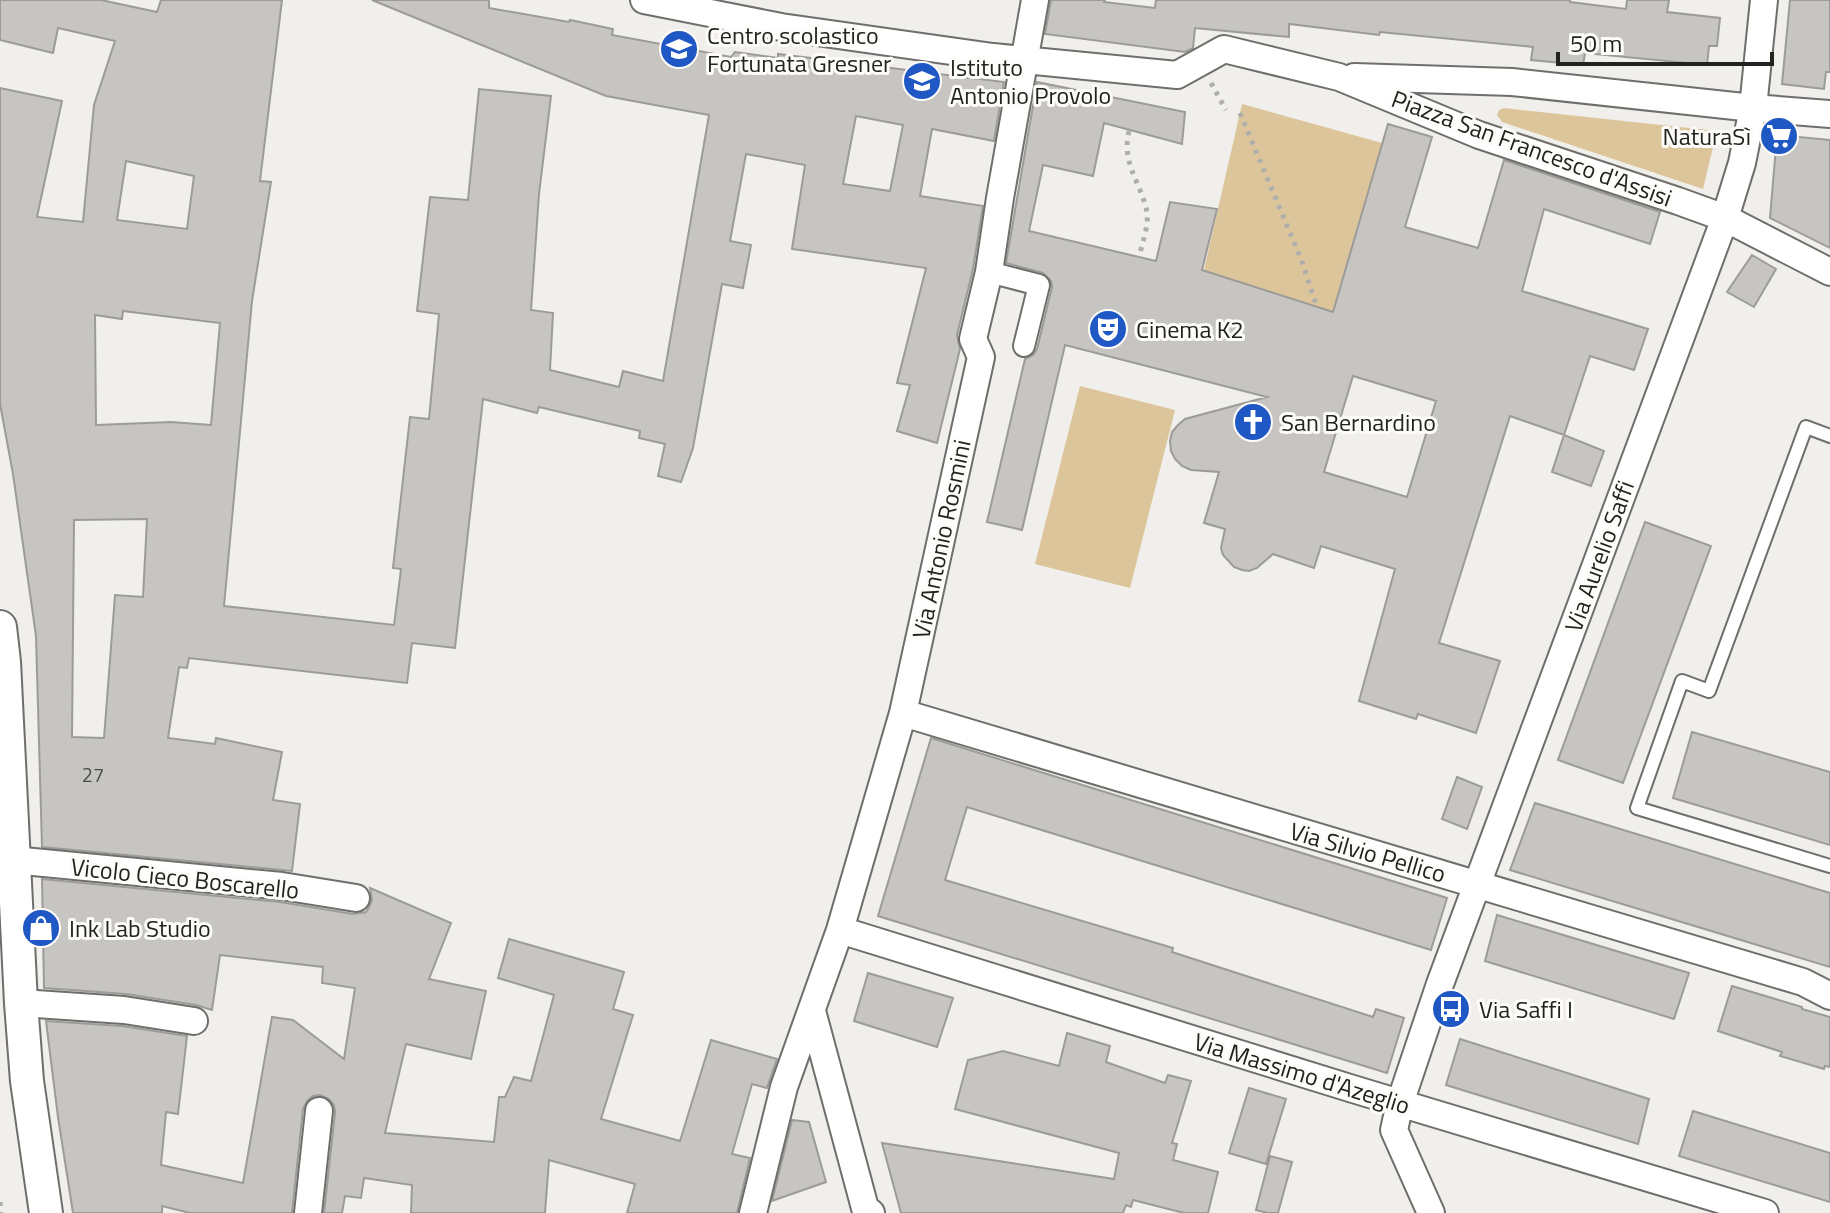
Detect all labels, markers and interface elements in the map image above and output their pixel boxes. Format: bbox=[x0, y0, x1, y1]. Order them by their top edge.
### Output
scale bar bbox=[1558, 16, 1772, 66]
place label: Centro scolastico Fortunata Gresner bbox=[707, 17, 891, 81]
text: 50 m bbox=[1570, 25, 1622, 61]
school or university icon: Centro scolastico Fortunata Gresner bbox=[658, 28, 700, 70]
place label: Istituto Antonio Provolo bbox=[950, 49, 1111, 113]
school or university icon: Istituto Antonio Provolo bbox=[901, 60, 943, 102]
street label: Piazza San Francesco d'Assisi bbox=[1387, 80, 1677, 216]
supermarket icon: NaturaSì bbox=[1758, 115, 1800, 157]
place label: NaturaSì bbox=[1663, 118, 1751, 154]
theatre icon: Cinema K2 bbox=[1087, 308, 1129, 350]
place label: Cinema K2 bbox=[1136, 311, 1244, 347]
church icon: San Bernardino bbox=[1232, 401, 1274, 443]
place label: San Bernardino bbox=[1281, 404, 1436, 440]
street label: Via Antonio Rosmini bbox=[902, 436, 980, 642]
street label: Via Aurelio Saffi bbox=[1555, 475, 1643, 637]
house number: 27 bbox=[82, 759, 104, 790]
street label: Via Silvio Pellico bbox=[1286, 813, 1450, 891]
street label: Vicolo Cieco Boscarello bbox=[69, 848, 301, 908]
shop icon: Ink Lab Studio bbox=[20, 907, 62, 949]
place label: Ink Lab Studio bbox=[69, 910, 211, 946]
bus stop icon: Via Saffi I bbox=[1430, 988, 1472, 1030]
place label: Via Saffi I bbox=[1479, 991, 1573, 1027]
street label: Via Massimo d'Azeglio bbox=[1190, 1023, 1414, 1123]

